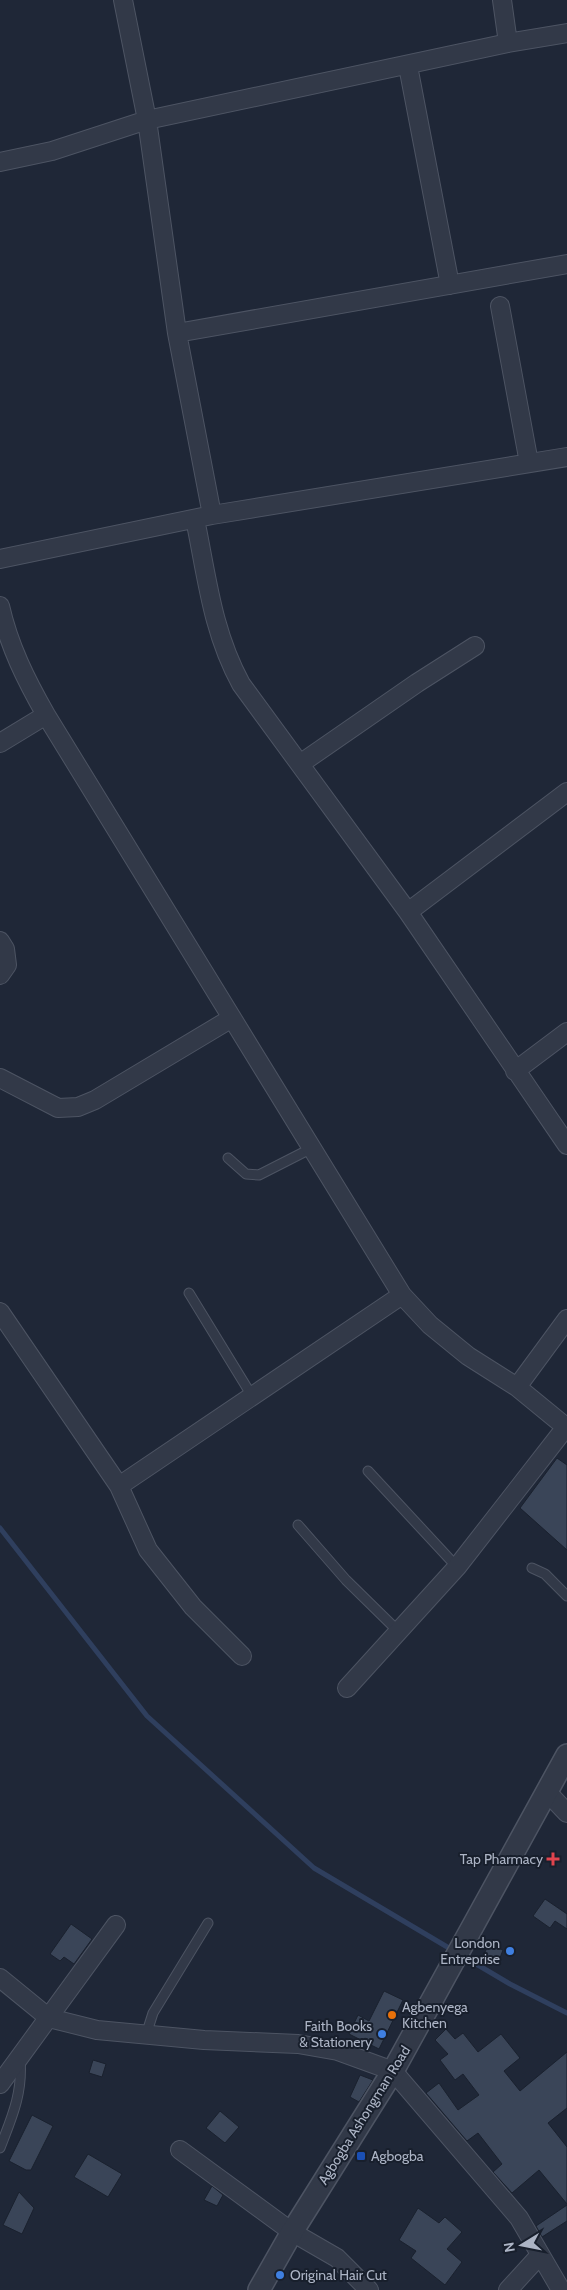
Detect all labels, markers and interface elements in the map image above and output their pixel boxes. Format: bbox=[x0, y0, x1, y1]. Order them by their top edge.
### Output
place label: Tap Pharmacy bbox=[460, 1850, 543, 1868]
marker: Tap Pharmacy bbox=[547, 1853, 559, 1865]
place label: London Entreprise bbox=[440, 1934, 500, 1968]
marker: London Entreprise bbox=[504, 1945, 516, 1957]
place label: Agbenyega Kitchen bbox=[402, 1998, 468, 2032]
marker: Agbenyega Kitchen bbox=[386, 2009, 398, 2021]
place label: Faith Books & Stationery bbox=[299, 2017, 372, 2051]
marker: Faith Books & Stationery bbox=[376, 2028, 388, 2040]
street label: Agbogba Ashongman Road bbox=[314, 2043, 414, 2187]
place label: Agbogba bbox=[371, 2148, 423, 2164]
marker: Agbogba bbox=[355, 2150, 367, 2162]
north arrow bbox=[497, 2220, 547, 2270]
text: N bbox=[499, 2241, 519, 2254]
place label: Original Hair Cut bbox=[290, 2266, 387, 2284]
marker: Original Hair Cut bbox=[274, 2269, 286, 2281]

